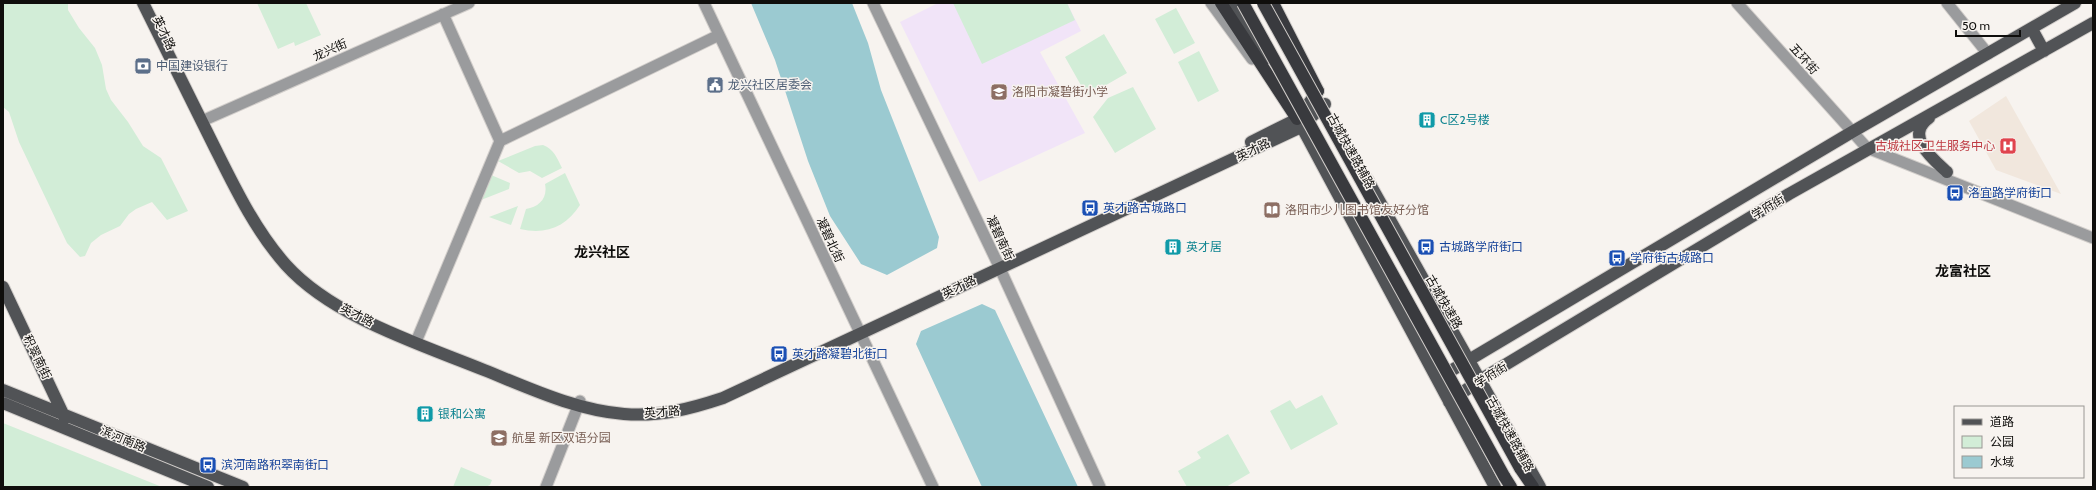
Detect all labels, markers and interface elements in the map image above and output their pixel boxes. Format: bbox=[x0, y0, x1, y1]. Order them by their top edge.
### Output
scale bar bbox=[1956, 12, 2020, 38]
street label: 英才路 bbox=[150, 13, 179, 52]
text: 50 m bbox=[1962, 18, 1990, 33]
street label: 龙兴街 bbox=[310, 35, 349, 64]
street label: 五环街 bbox=[1787, 40, 1822, 77]
bank icon: 中国建设银行 bbox=[133, 56, 153, 76]
place label: 中国建设银行 bbox=[156, 58, 228, 73]
public building icon: 龙兴社区居委会 bbox=[705, 75, 725, 95]
place label: 龙兴社区居委会 bbox=[728, 77, 812, 92]
school or university icon: 洛阳市凝碧街小学 bbox=[989, 82, 1009, 102]
place label: 洛阳市凝碧街小学 bbox=[1012, 84, 1108, 99]
street label: 古城快速路辅路 bbox=[1325, 110, 1378, 191]
building icon: C区2号楼 bbox=[1417, 110, 1437, 130]
place label: C区2号楼 bbox=[1440, 112, 1490, 127]
street label: 英才路 bbox=[1233, 135, 1272, 164]
hospital icon: 古城社区卫生服务中心 bbox=[1998, 136, 2018, 156]
place label: 古城社区卫生服务中心 bbox=[1875, 138, 1995, 153]
bus stop icon: 洛宜路学府街口 bbox=[1945, 183, 1965, 203]
place label: 洛宜路学府街口 bbox=[1968, 185, 2052, 200]
street label: 学府街 bbox=[1748, 191, 1787, 222]
bus stop icon: 英才路古城路口 bbox=[1080, 198, 1100, 218]
place label: 英才路古城路口 bbox=[1103, 200, 1187, 215]
library icon: 洛阳市少儿图书馆友好分馆 bbox=[1262, 200, 1282, 220]
place label: 洛阳市少儿图书馆友好分馆 bbox=[1285, 202, 1429, 217]
street label: 凝碧南街 bbox=[984, 213, 1017, 263]
street label: 凝碧北街 bbox=[814, 215, 847, 265]
building icon: 英才居 bbox=[1163, 237, 1183, 257]
bus stop icon: 古城路学府街口 bbox=[1416, 237, 1436, 257]
place label: 英才居 bbox=[1186, 239, 1222, 254]
place label: 古城路学府街口 bbox=[1439, 239, 1523, 254]
district label: 龙兴社区 bbox=[574, 243, 630, 261]
bus stop icon: 学府街古城路口 bbox=[1607, 248, 1627, 268]
place label: 学府街古城路口 bbox=[1630, 250, 1714, 265]
district label: 龙富社区 bbox=[1935, 262, 1991, 280]
street label: 英才路 bbox=[939, 272, 978, 301]
street label: 古城快速路 bbox=[1423, 272, 1466, 331]
street label: 英才路 bbox=[338, 300, 377, 329]
street label: 积翠南街 bbox=[20, 332, 55, 382]
bus stop icon: 英才路凝碧北街口 bbox=[769, 344, 789, 364]
place label: 英才路凝碧北街口 bbox=[792, 346, 888, 361]
street label: 学府街 bbox=[1471, 359, 1510, 390]
street label: 古城快速路辅路 bbox=[1484, 393, 1537, 474]
street label: 英才路 bbox=[643, 403, 680, 420]
building icon: 银和公寓 bbox=[415, 404, 435, 424]
place label: 银和公寓 bbox=[438, 406, 486, 421]
legend bbox=[1954, 406, 2084, 478]
text: 道路 bbox=[1990, 414, 2014, 429]
street label: 滨河南路 bbox=[98, 422, 148, 455]
school or university icon: 航星 新区双语分园 bbox=[489, 428, 509, 448]
place label: 航星 新区双语分园 bbox=[512, 430, 611, 445]
text: 公园 bbox=[1990, 434, 2014, 449]
text: 水域 bbox=[1990, 454, 2014, 469]
bus stop icon: 滨河南路积翠南街口 bbox=[198, 455, 218, 475]
place label: 滨河南路积翠南街口 bbox=[221, 457, 329, 472]

